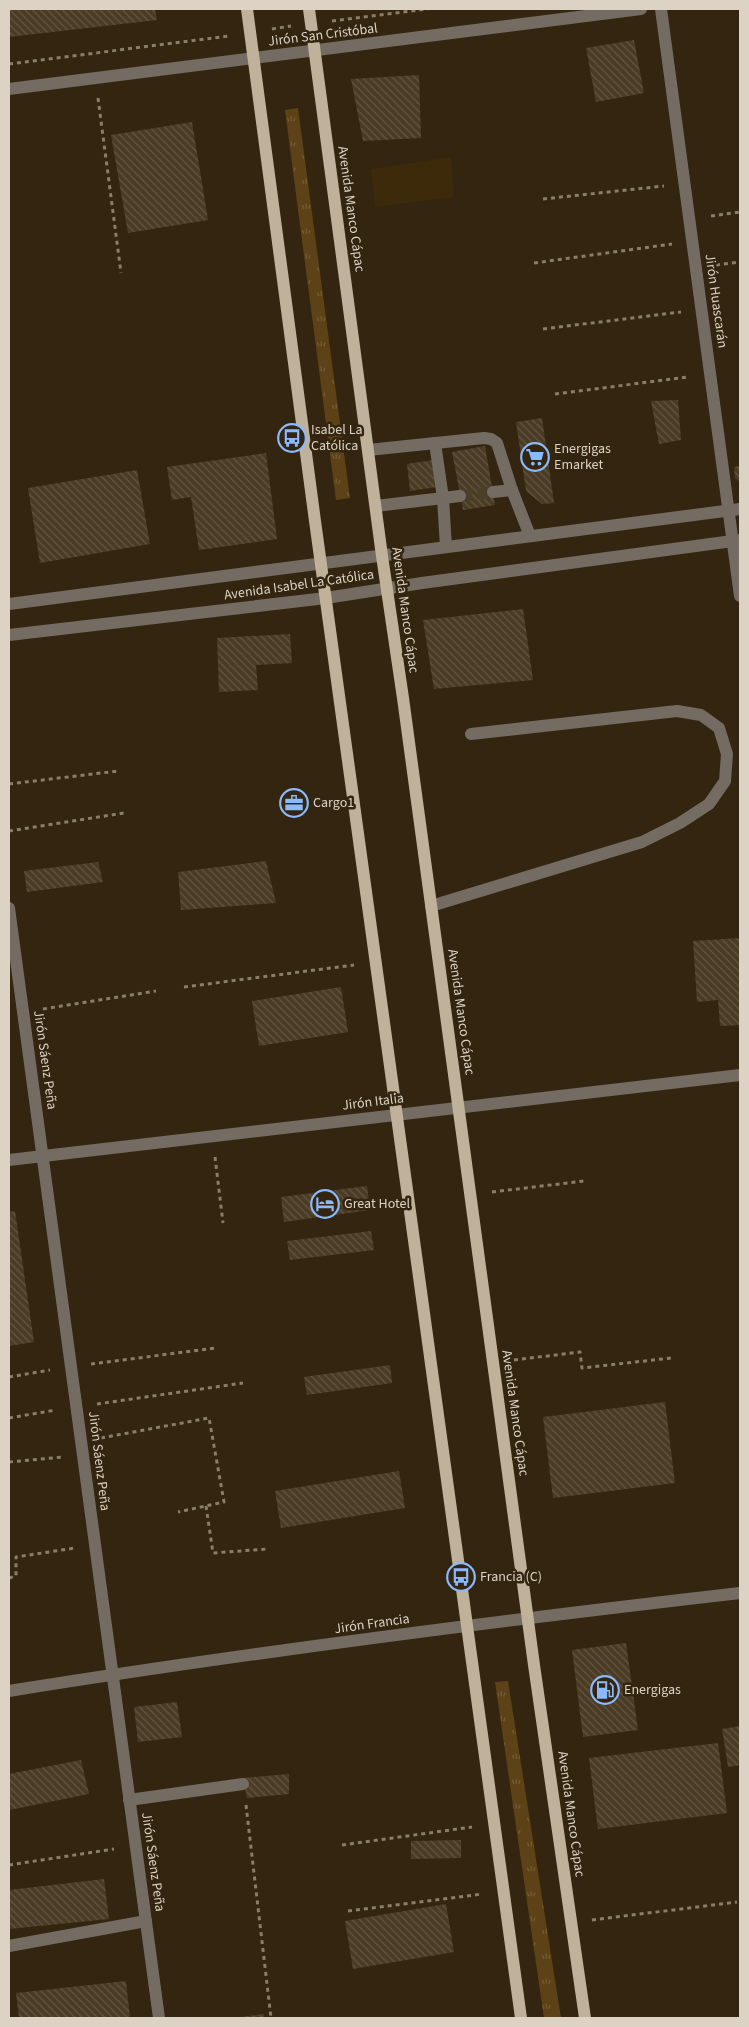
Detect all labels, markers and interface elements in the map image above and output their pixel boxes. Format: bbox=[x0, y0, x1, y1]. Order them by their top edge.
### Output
street label: Jirón San Cristóbal bbox=[267, 18, 379, 52]
street label: Avenida Manco Cápac bbox=[332, 145, 370, 274]
street label: Jirón Huascarán bbox=[699, 253, 733, 349]
place label: Isabel La Católica bbox=[311, 420, 363, 456]
bus stop icon: Isabel La Católica bbox=[277, 423, 307, 453]
place label: Energigas Emarket bbox=[554, 439, 611, 475]
supermarket icon: Energigas Emarket bbox=[520, 442, 550, 472]
street label: Avenida Manco Cápac bbox=[386, 546, 424, 675]
street label: Avenida Isabel La Católica bbox=[223, 565, 375, 605]
office icon: Cargo1 bbox=[279, 788, 309, 818]
place label: Cargo1 bbox=[313, 793, 354, 813]
street label: Avenida Manco Cápac bbox=[442, 948, 480, 1077]
street label: Jirón Sáenz Peña bbox=[28, 1009, 62, 1111]
street label: Jirón Italia bbox=[341, 1088, 405, 1116]
hotel icon: Great Hotel bbox=[310, 1189, 340, 1219]
place label: Great Hotel bbox=[344, 1194, 410, 1214]
street label: Avenida Manco Cápac bbox=[496, 1349, 534, 1478]
street label: Jirón Sáenz Peña bbox=[83, 1410, 115, 1512]
bus stop icon: Francia (C) bbox=[446, 1562, 476, 1592]
place label: Francia (C) bbox=[480, 1567, 542, 1587]
street label: Jirón Francia bbox=[333, 1609, 411, 1639]
fuel station icon: Energigas bbox=[590, 1675, 620, 1705]
place label: Energigas bbox=[624, 1680, 681, 1700]
street label: Avenida Manco Cápac bbox=[552, 1750, 590, 1879]
street label: Jirón Sáenz Peña bbox=[136, 1811, 170, 1913]

